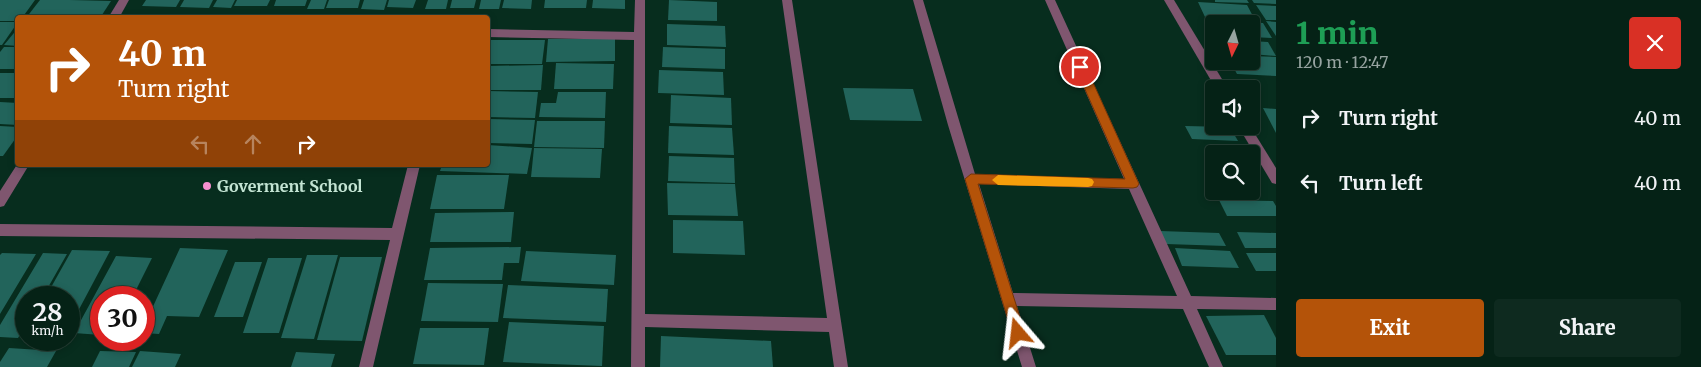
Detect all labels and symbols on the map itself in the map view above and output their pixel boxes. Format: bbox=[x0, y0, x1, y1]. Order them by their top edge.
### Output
north arrow bbox=[1205, 15, 1260, 70]
pin bbox=[1059, 46, 1101, 88]
place label: Goverment School bbox=[217, 176, 363, 196]
marker: Goverment School bbox=[201, 180, 213, 192]
speed limit sign: 30 bbox=[90, 286, 155, 351]
position arrow bbox=[991, 306, 1043, 358]

